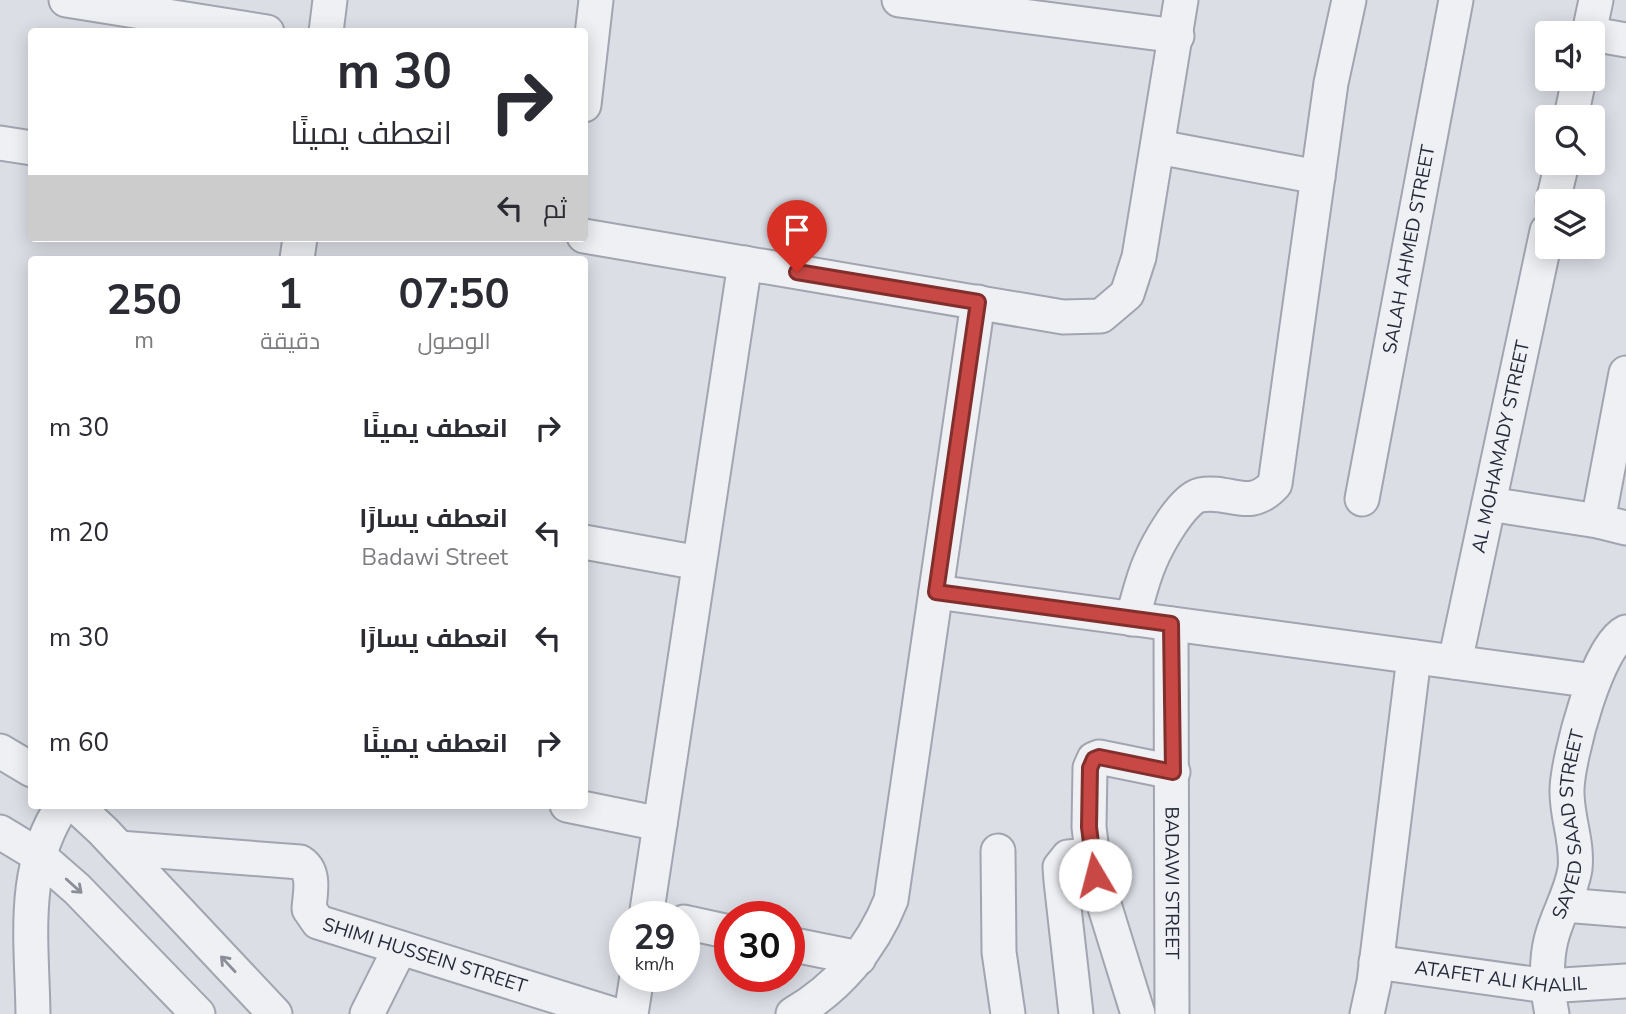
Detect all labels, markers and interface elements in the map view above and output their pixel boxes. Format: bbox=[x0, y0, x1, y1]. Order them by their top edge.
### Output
map controls bbox=[1535, 21, 1605, 259]
button: sound bbox=[1535, 21, 1605, 91]
text: 30 m bbox=[337, 38, 452, 105]
icon: right bbox=[476, 56, 567, 147]
button: search bbox=[1535, 105, 1605, 175]
text: انعطف يمينًا bbox=[290, 112, 452, 155]
street label: SALAH AHMED STREET bbox=[1377, 142, 1442, 356]
icon: left bbox=[491, 189, 529, 227]
button: layers bbox=[1535, 189, 1605, 259]
text: ثم bbox=[543, 192, 567, 227]
pin bbox=[767, 200, 827, 272]
icon: arrive bbox=[778, 211, 816, 249]
text: 1 bbox=[278, 266, 303, 323]
text: 07:50 bbox=[398, 266, 510, 323]
text: 250 bbox=[106, 272, 182, 329]
text: m bbox=[134, 325, 154, 356]
text: دقيقة bbox=[260, 326, 320, 357]
text: الوصول bbox=[417, 326, 491, 357]
street label: AL MOHAMADY STREET bbox=[1466, 338, 1536, 556]
icon: right bbox=[529, 409, 567, 447]
text: 30 m bbox=[49, 410, 109, 445]
text: انعطف يمينًا bbox=[362, 411, 508, 446]
text: انعطف يسارًا bbox=[359, 501, 508, 536]
icon: left bbox=[529, 514, 567, 552]
text: 20 m bbox=[49, 515, 109, 550]
text: Badawi Street bbox=[361, 542, 508, 573]
icon: left bbox=[529, 619, 567, 657]
text: 30 m bbox=[49, 620, 109, 655]
text: انعطف يسارًا bbox=[359, 621, 508, 656]
icon: right bbox=[529, 724, 567, 762]
text: 60 m bbox=[49, 725, 109, 760]
text: انعطف يمينًا bbox=[362, 726, 508, 761]
street label: SAYED SAAD STREET bbox=[1546, 726, 1591, 923]
street label: BADAWI STREET bbox=[1158, 807, 1185, 960]
position arrow bbox=[1058, 838, 1132, 912]
one-way arrow bbox=[65, 878, 82, 895]
speed limit sign: 30 bbox=[714, 901, 805, 992]
street label: SHIMI HUSSEIN STREET bbox=[320, 911, 531, 1000]
text: 29 bbox=[633, 914, 676, 961]
text: km/h bbox=[635, 952, 674, 976]
street label: ATAFET ALI KHALIL bbox=[1413, 955, 1589, 999]
one-way arrow bbox=[220, 956, 237, 973]

